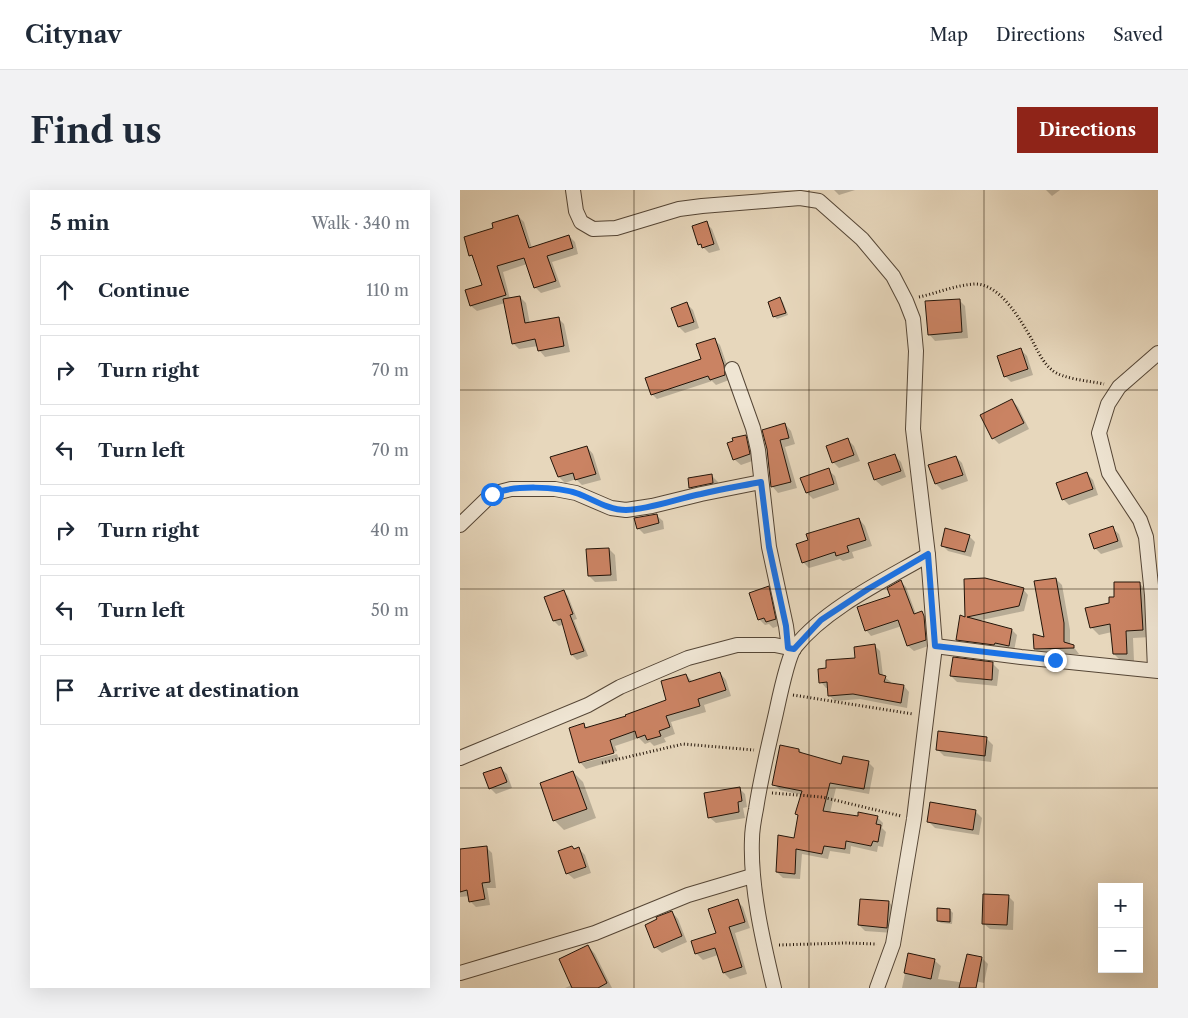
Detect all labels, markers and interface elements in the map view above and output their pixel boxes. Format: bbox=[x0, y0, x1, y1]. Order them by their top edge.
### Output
text: Citynav bbox=[25, 20, 122, 49]
text: Map bbox=[929, 24, 968, 46]
text: Directions bbox=[996, 24, 1085, 46]
text: Saved bbox=[1113, 24, 1163, 46]
button: Directions bbox=[1017, 107, 1158, 153]
text: Find us bbox=[30, 109, 162, 152]
text: 5 min bbox=[50, 210, 110, 235]
text: Walk · 340 m bbox=[311, 213, 410, 233]
icon: ahead bbox=[51, 276, 79, 304]
text: Continue bbox=[98, 279, 190, 302]
text: 110 m bbox=[366, 280, 409, 300]
icon: right bbox=[51, 356, 79, 384]
text: Turn right bbox=[98, 359, 199, 382]
text: 70 m bbox=[372, 360, 409, 380]
icon: left bbox=[51, 436, 79, 464]
text: Turn left bbox=[98, 439, 185, 462]
text: 70 m bbox=[372, 440, 409, 460]
route start bbox=[481, 483, 504, 506]
icon: right bbox=[51, 516, 79, 544]
text: Turn right bbox=[98, 519, 199, 542]
text: 40 m bbox=[370, 520, 409, 540]
icon: left bbox=[51, 596, 79, 624]
text: Turn left bbox=[98, 599, 185, 622]
text: 50 m bbox=[371, 600, 409, 620]
route end bbox=[1044, 649, 1067, 672]
icon: arrive bbox=[51, 676, 79, 704]
text: Arrive at destination bbox=[98, 679, 299, 702]
map controls bbox=[1098, 883, 1143, 973]
button: + bbox=[1098, 883, 1143, 928]
button: − bbox=[1098, 928, 1143, 973]

